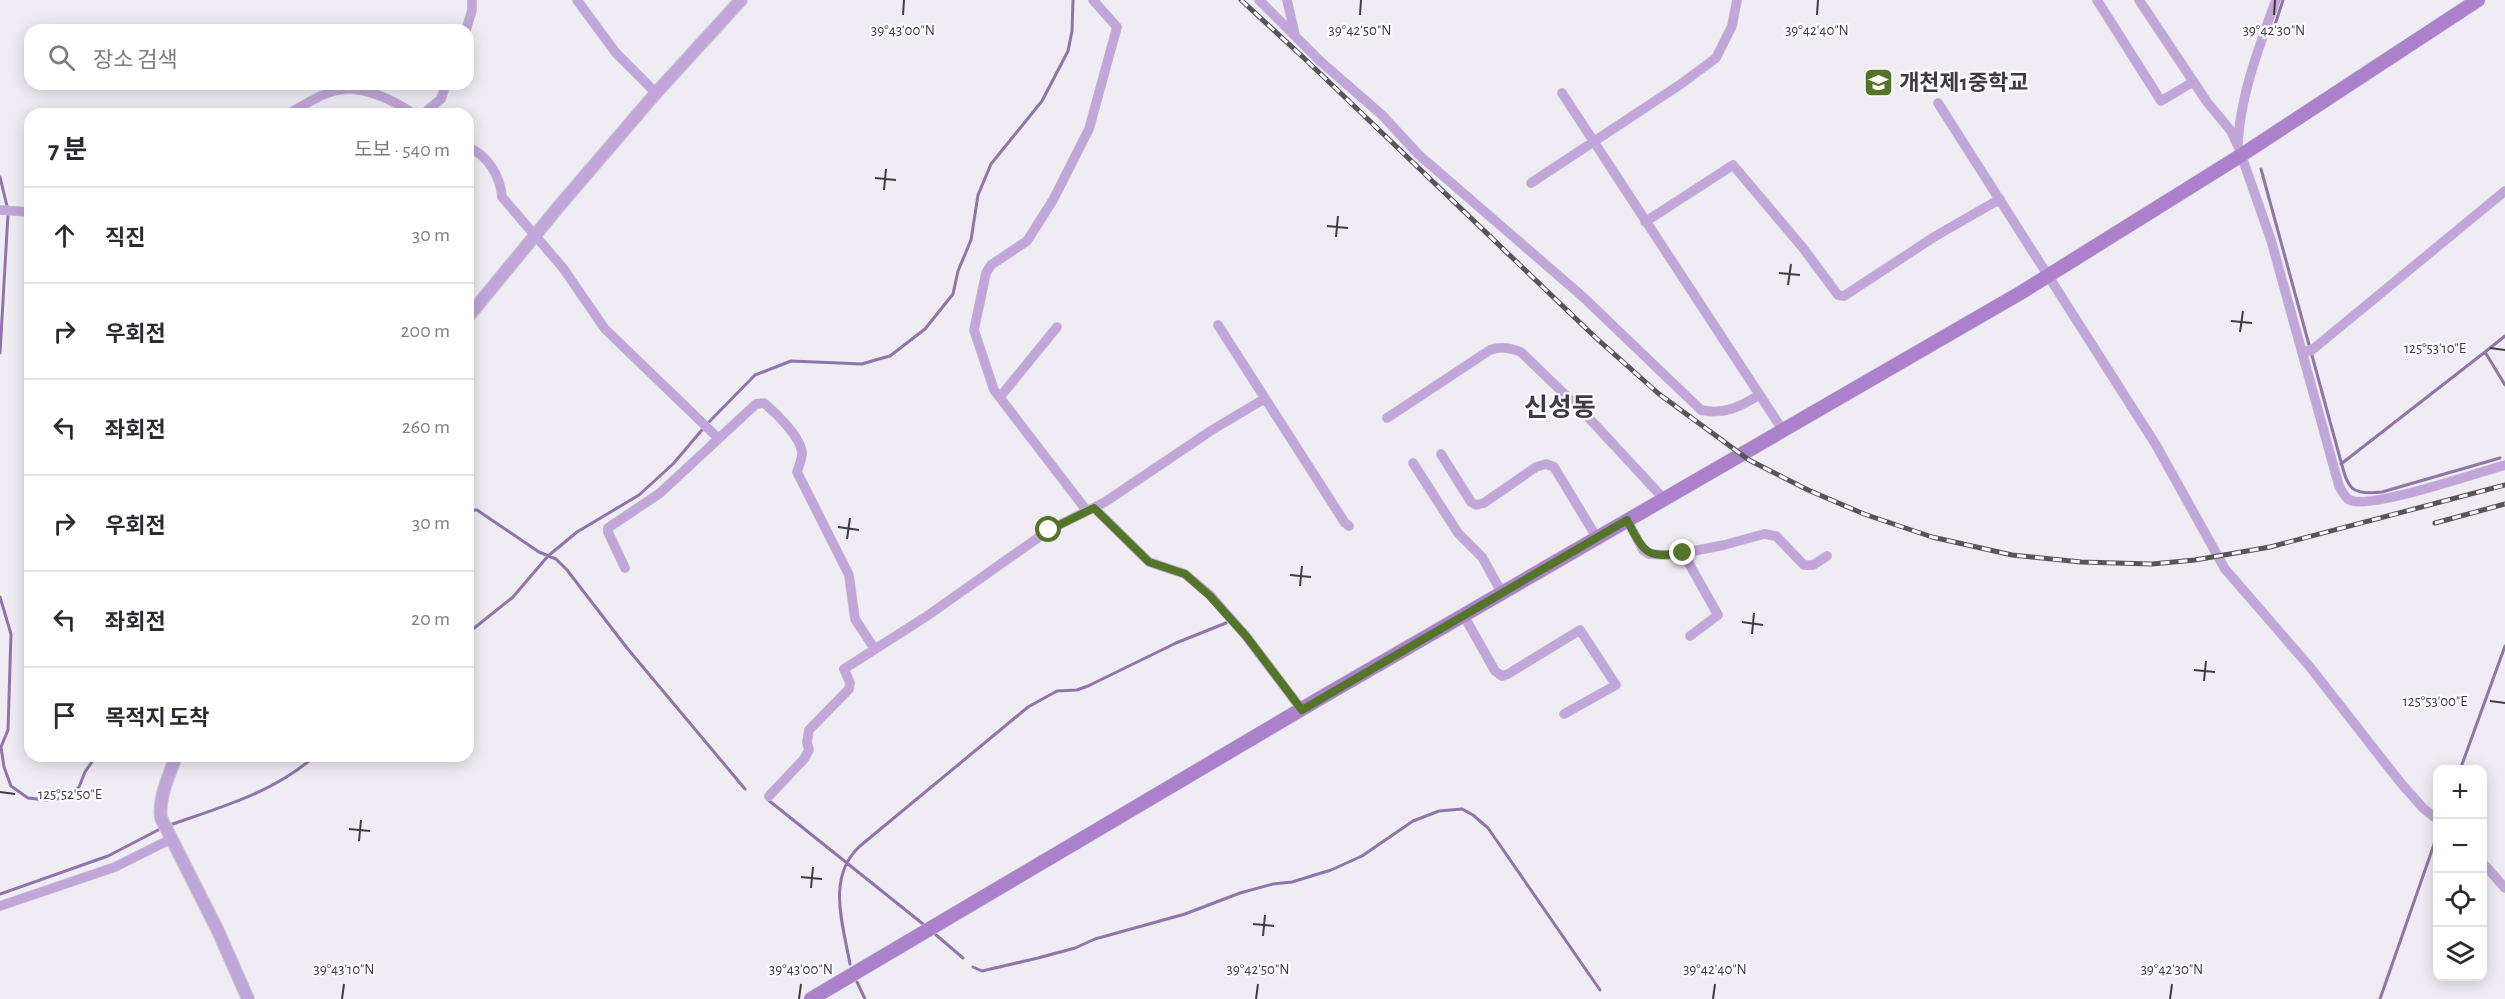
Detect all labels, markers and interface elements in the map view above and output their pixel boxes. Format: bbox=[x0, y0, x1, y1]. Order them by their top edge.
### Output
text: 39°43'00"N bbox=[871, 23, 935, 38]
text: 39°42'50"N bbox=[1329, 23, 1391, 38]
text: 39°42'40"N bbox=[1785, 23, 1849, 38]
text: 39°42'30"N bbox=[2243, 23, 2305, 38]
search box bbox=[24, 24, 474, 90]
icon: search bbox=[45, 41, 78, 74]
text: 장소 검색 bbox=[93, 49, 178, 71]
school or university icon: 개천제1중학교 bbox=[1862, 67, 1894, 99]
place label: 개천제1중학교 bbox=[1899, 71, 2028, 94]
text: 7 분 bbox=[48, 137, 87, 163]
text: 도보 · 540 m bbox=[354, 140, 450, 160]
icon: ahead bbox=[48, 219, 81, 252]
text: 30 m bbox=[412, 225, 450, 245]
text: 직진 bbox=[105, 227, 145, 249]
icon: right bbox=[48, 315, 81, 348]
text: 200 m bbox=[400, 321, 450, 341]
text: 우회전 bbox=[105, 323, 166, 345]
text: 125°53'10"E bbox=[2404, 341, 2466, 356]
district label: 신성동 bbox=[1524, 394, 1596, 421]
icon: left bbox=[48, 411, 81, 444]
text: 260 m bbox=[402, 417, 450, 437]
text: 좌회전 bbox=[105, 419, 166, 441]
icon: right bbox=[48, 507, 81, 540]
text: 30 m bbox=[412, 513, 450, 533]
text: 우회전 bbox=[105, 515, 166, 537]
route start bbox=[1035, 516, 1061, 542]
route end bbox=[1669, 539, 1695, 565]
icon: left bbox=[48, 603, 81, 636]
text: 20 m bbox=[411, 609, 450, 629]
text: 좌회전 bbox=[105, 611, 166, 633]
text: 125°53'00"E bbox=[2403, 694, 2467, 709]
icon: arrive bbox=[48, 699, 81, 732]
text: 목적지 도착 bbox=[105, 707, 210, 729]
map controls bbox=[2433, 765, 2487, 981]
button: + bbox=[2433, 765, 2487, 819]
text: 125°52'50"E bbox=[38, 787, 102, 802]
button: − bbox=[2433, 819, 2487, 873]
button: locate bbox=[2433, 873, 2487, 927]
button: layers bbox=[2433, 927, 2487, 981]
text: 39°43'10"N bbox=[313, 962, 375, 977]
text: 39°43'00"N bbox=[769, 962, 833, 977]
text: 39°42'50"N bbox=[1227, 962, 1289, 977]
text: 39°42'40"N bbox=[1683, 962, 1747, 977]
text: 39°42'30"N bbox=[2141, 962, 2203, 977]

